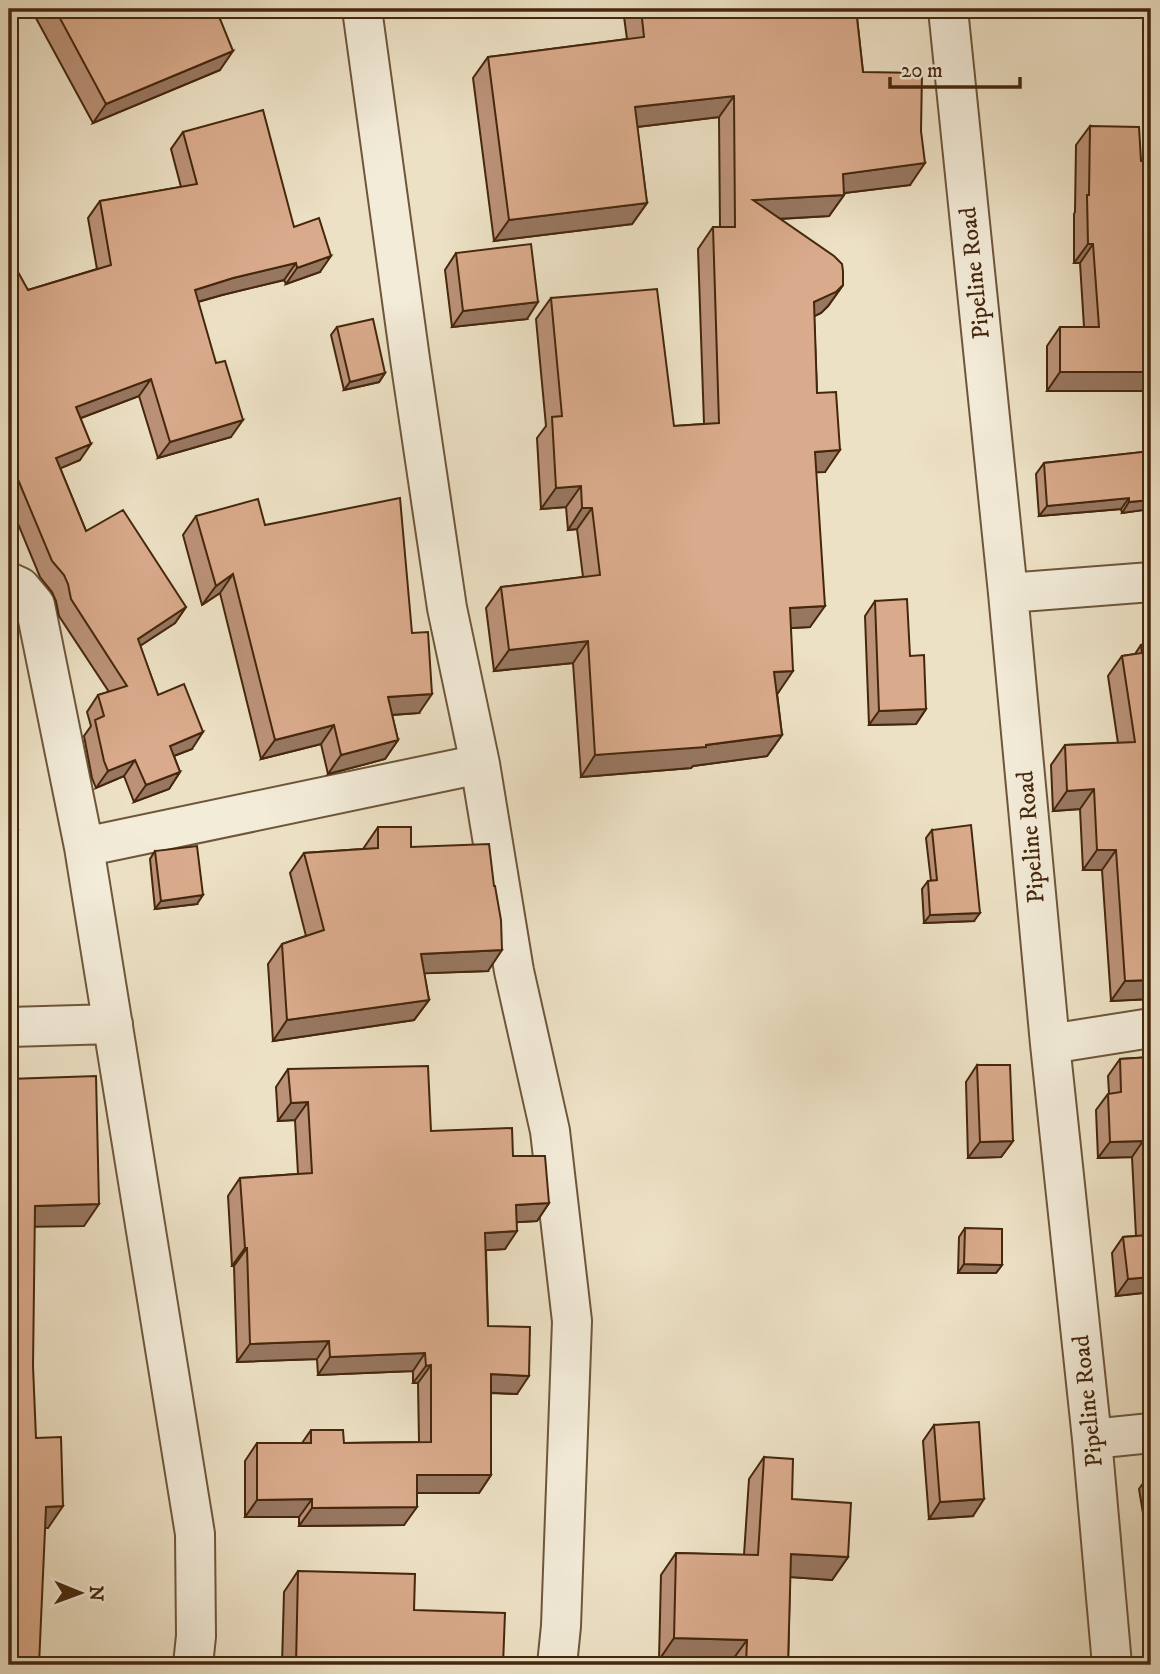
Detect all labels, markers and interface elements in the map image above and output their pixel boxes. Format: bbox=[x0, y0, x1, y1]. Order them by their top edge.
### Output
scale bar bbox=[890, 46, 1020, 90]
text: 20 m bbox=[901, 58, 943, 84]
street label: Pipeline Road bbox=[953, 205, 997, 341]
street label: Pipeline Road bbox=[1010, 770, 1052, 904]
street label: Pipeline Road bbox=[1066, 1333, 1110, 1469]
north arrow bbox=[46, 1558, 116, 1628]
text: N bbox=[84, 1585, 107, 1602]

